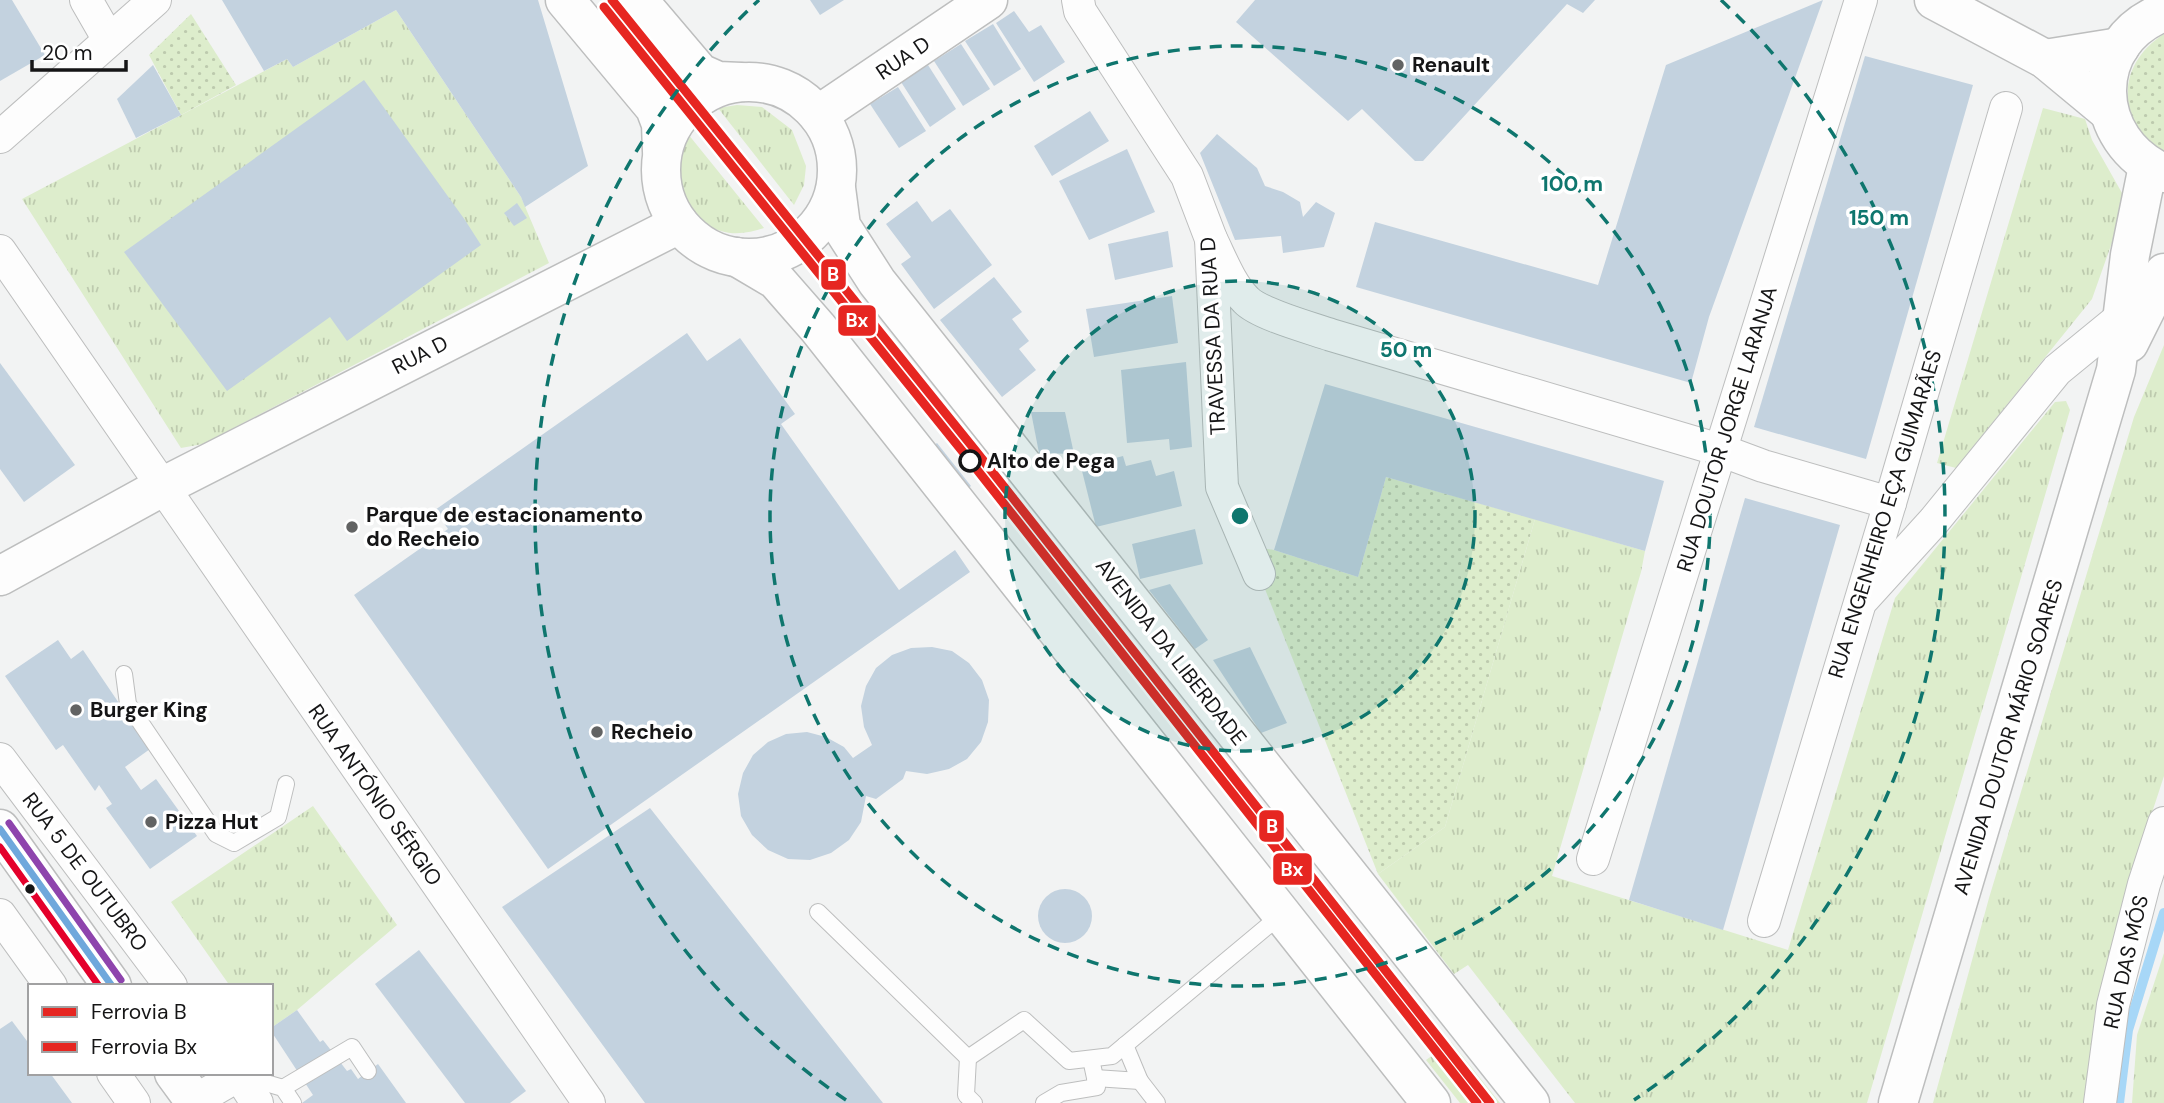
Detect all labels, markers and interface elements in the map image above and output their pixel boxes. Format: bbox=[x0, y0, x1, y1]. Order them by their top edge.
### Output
scale bar bbox=[32, 28, 126, 72]
street label: RUA D bbox=[870, 30, 936, 86]
text: 20 m bbox=[42, 39, 93, 67]
place label: Renault bbox=[1412, 51, 1490, 79]
marker: Renault bbox=[1390, 57, 1406, 73]
text: 100 m bbox=[1541, 170, 1603, 198]
text: 150 m bbox=[1849, 204, 1909, 232]
street label: TRAVESSA DA RUA D bbox=[1194, 236, 1232, 436]
line badge: B bbox=[820, 258, 847, 291]
text: B bbox=[827, 262, 839, 287]
street label: RUA DOUTOR JORGE LARANJA bbox=[1670, 283, 1784, 575]
line badge: Bx bbox=[837, 304, 877, 337]
text: Bx bbox=[846, 308, 869, 333]
street label: RUA D bbox=[387, 329, 453, 381]
text: 50 m bbox=[1380, 336, 1432, 364]
street label: RUA ENGENHEIRO EÇA GUIMARÃES bbox=[1822, 346, 1948, 682]
place label: Alto de Pega bbox=[987, 447, 1115, 475]
marker: Alto de Pega bbox=[959, 450, 981, 472]
place label: Parque de estacionamento do Recheio bbox=[366, 501, 643, 553]
centre of rings bbox=[1228, 504, 1252, 528]
marker: Parque de estacionamento do Recheio bbox=[344, 519, 360, 535]
street label: AVENIDA DA LIBERDADE bbox=[1089, 553, 1253, 751]
street label: AVENIDA DOUTOR MÁRIO SOARES bbox=[1947, 576, 2069, 898]
place label: Burger King bbox=[90, 696, 208, 724]
street label: RUA ANTÓNIO SÉRGIO bbox=[302, 699, 448, 891]
marker: Burger King bbox=[68, 702, 84, 718]
place label: Recheio bbox=[611, 718, 693, 746]
marker: Recheio bbox=[589, 724, 605, 740]
street label: RUA 5 DE OUTUBRO bbox=[16, 787, 154, 957]
place label: Pizza Hut bbox=[165, 808, 259, 836]
line badge: B bbox=[1258, 809, 1285, 843]
marker: Pizza Hut bbox=[143, 814, 159, 830]
text: B bbox=[1266, 814, 1278, 839]
line badge: Bx bbox=[1272, 852, 1313, 886]
text: Bx bbox=[1281, 857, 1304, 882]
unlabelled marker bbox=[23, 882, 37, 896]
street label: RUA DAS MÓS bbox=[2097, 892, 2155, 1032]
legend bbox=[28, 984, 273, 1075]
text: Ferrovia B bbox=[91, 998, 187, 1026]
text: Ferrovia Bx bbox=[91, 1033, 197, 1061]

